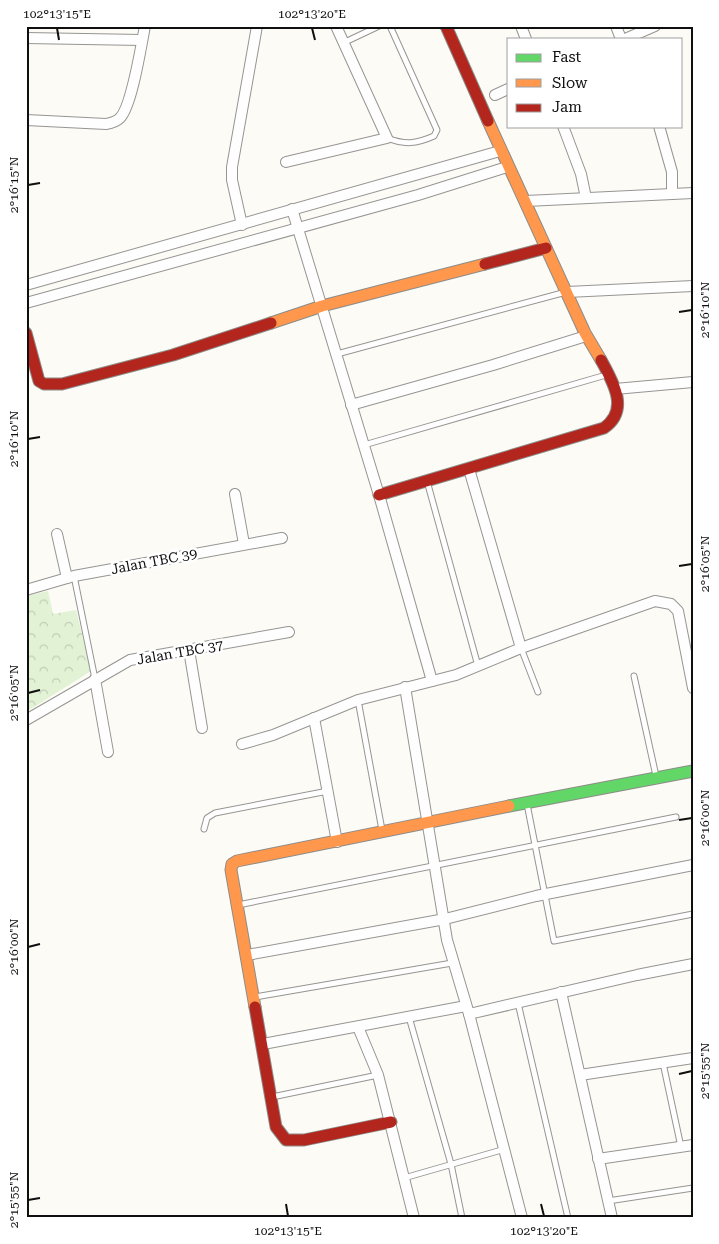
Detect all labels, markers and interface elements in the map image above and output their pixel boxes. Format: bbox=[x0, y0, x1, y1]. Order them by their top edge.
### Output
text: 102°13'15"E bbox=[23, 7, 91, 21]
text: 102°13'20"E bbox=[278, 7, 346, 21]
legend bbox=[507, 38, 682, 128]
text: Fast bbox=[552, 48, 582, 66]
text: Slow bbox=[552, 74, 588, 92]
text: Jam bbox=[552, 98, 582, 116]
text: 2°16'15"N bbox=[7, 156, 21, 213]
text: 2°16'10"N bbox=[698, 281, 712, 338]
text: 2°16'10"N bbox=[7, 410, 21, 467]
text: 2°16'05"N bbox=[698, 535, 712, 592]
street label: Jalan TBC 39 bbox=[109, 545, 199, 577]
street label: Jalan TBC 37 bbox=[135, 636, 225, 667]
text: 2°16'05"N bbox=[7, 664, 21, 721]
text: 2°16'00"N bbox=[698, 789, 712, 846]
text: 2°16'00"N bbox=[7, 918, 21, 975]
text: 2°15'55"N bbox=[698, 1042, 712, 1099]
text: 2°15'55"N bbox=[7, 1171, 21, 1228]
text: 102°13'15"E bbox=[254, 1224, 322, 1238]
text: 102°13'20"E bbox=[510, 1224, 578, 1238]

